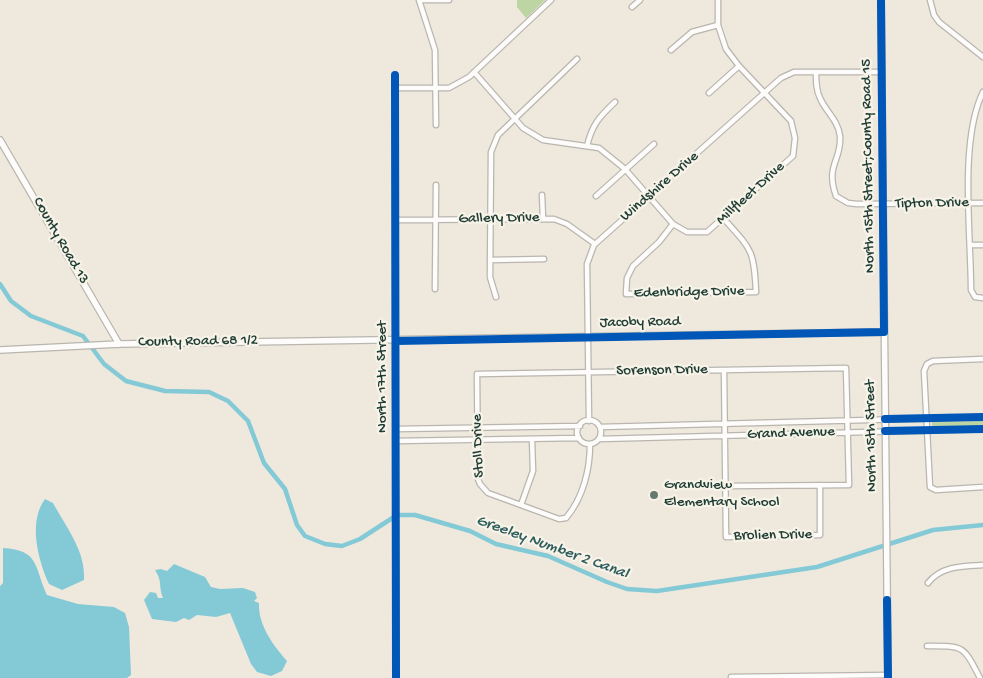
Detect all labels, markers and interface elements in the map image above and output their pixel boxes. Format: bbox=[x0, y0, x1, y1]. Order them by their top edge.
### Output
street label: North 15th Street;County Road 15 bbox=[858, 59, 880, 273]
street label: Windshire Drive bbox=[617, 148, 703, 226]
street label: Millfleet Drive bbox=[713, 159, 789, 229]
street label: County Road 13 bbox=[28, 194, 92, 288]
street label: Tipton Drive bbox=[895, 194, 969, 214]
street label: Gallery Drive bbox=[458, 209, 540, 229]
street label: Edenbridge Drive bbox=[633, 283, 745, 303]
street label: Jacoby Road bbox=[599, 313, 681, 333]
street label: North 17th Street bbox=[374, 321, 392, 433]
street label: County Road 68 1/2 bbox=[138, 332, 258, 352]
street label: Sorenson Drive bbox=[616, 361, 708, 381]
street label: North 15th Street bbox=[862, 380, 882, 492]
street label: Stoll Drive bbox=[469, 414, 489, 478]
street label: Grand Avenue bbox=[747, 423, 835, 445]
place label: Grandview Elementary School bbox=[664, 477, 780, 512]
marker: Grandview Elementary School bbox=[648, 489, 660, 501]
water label: Greeley Number 2 Canal bbox=[473, 512, 631, 584]
street label: Brolien Drive bbox=[734, 526, 812, 546]

